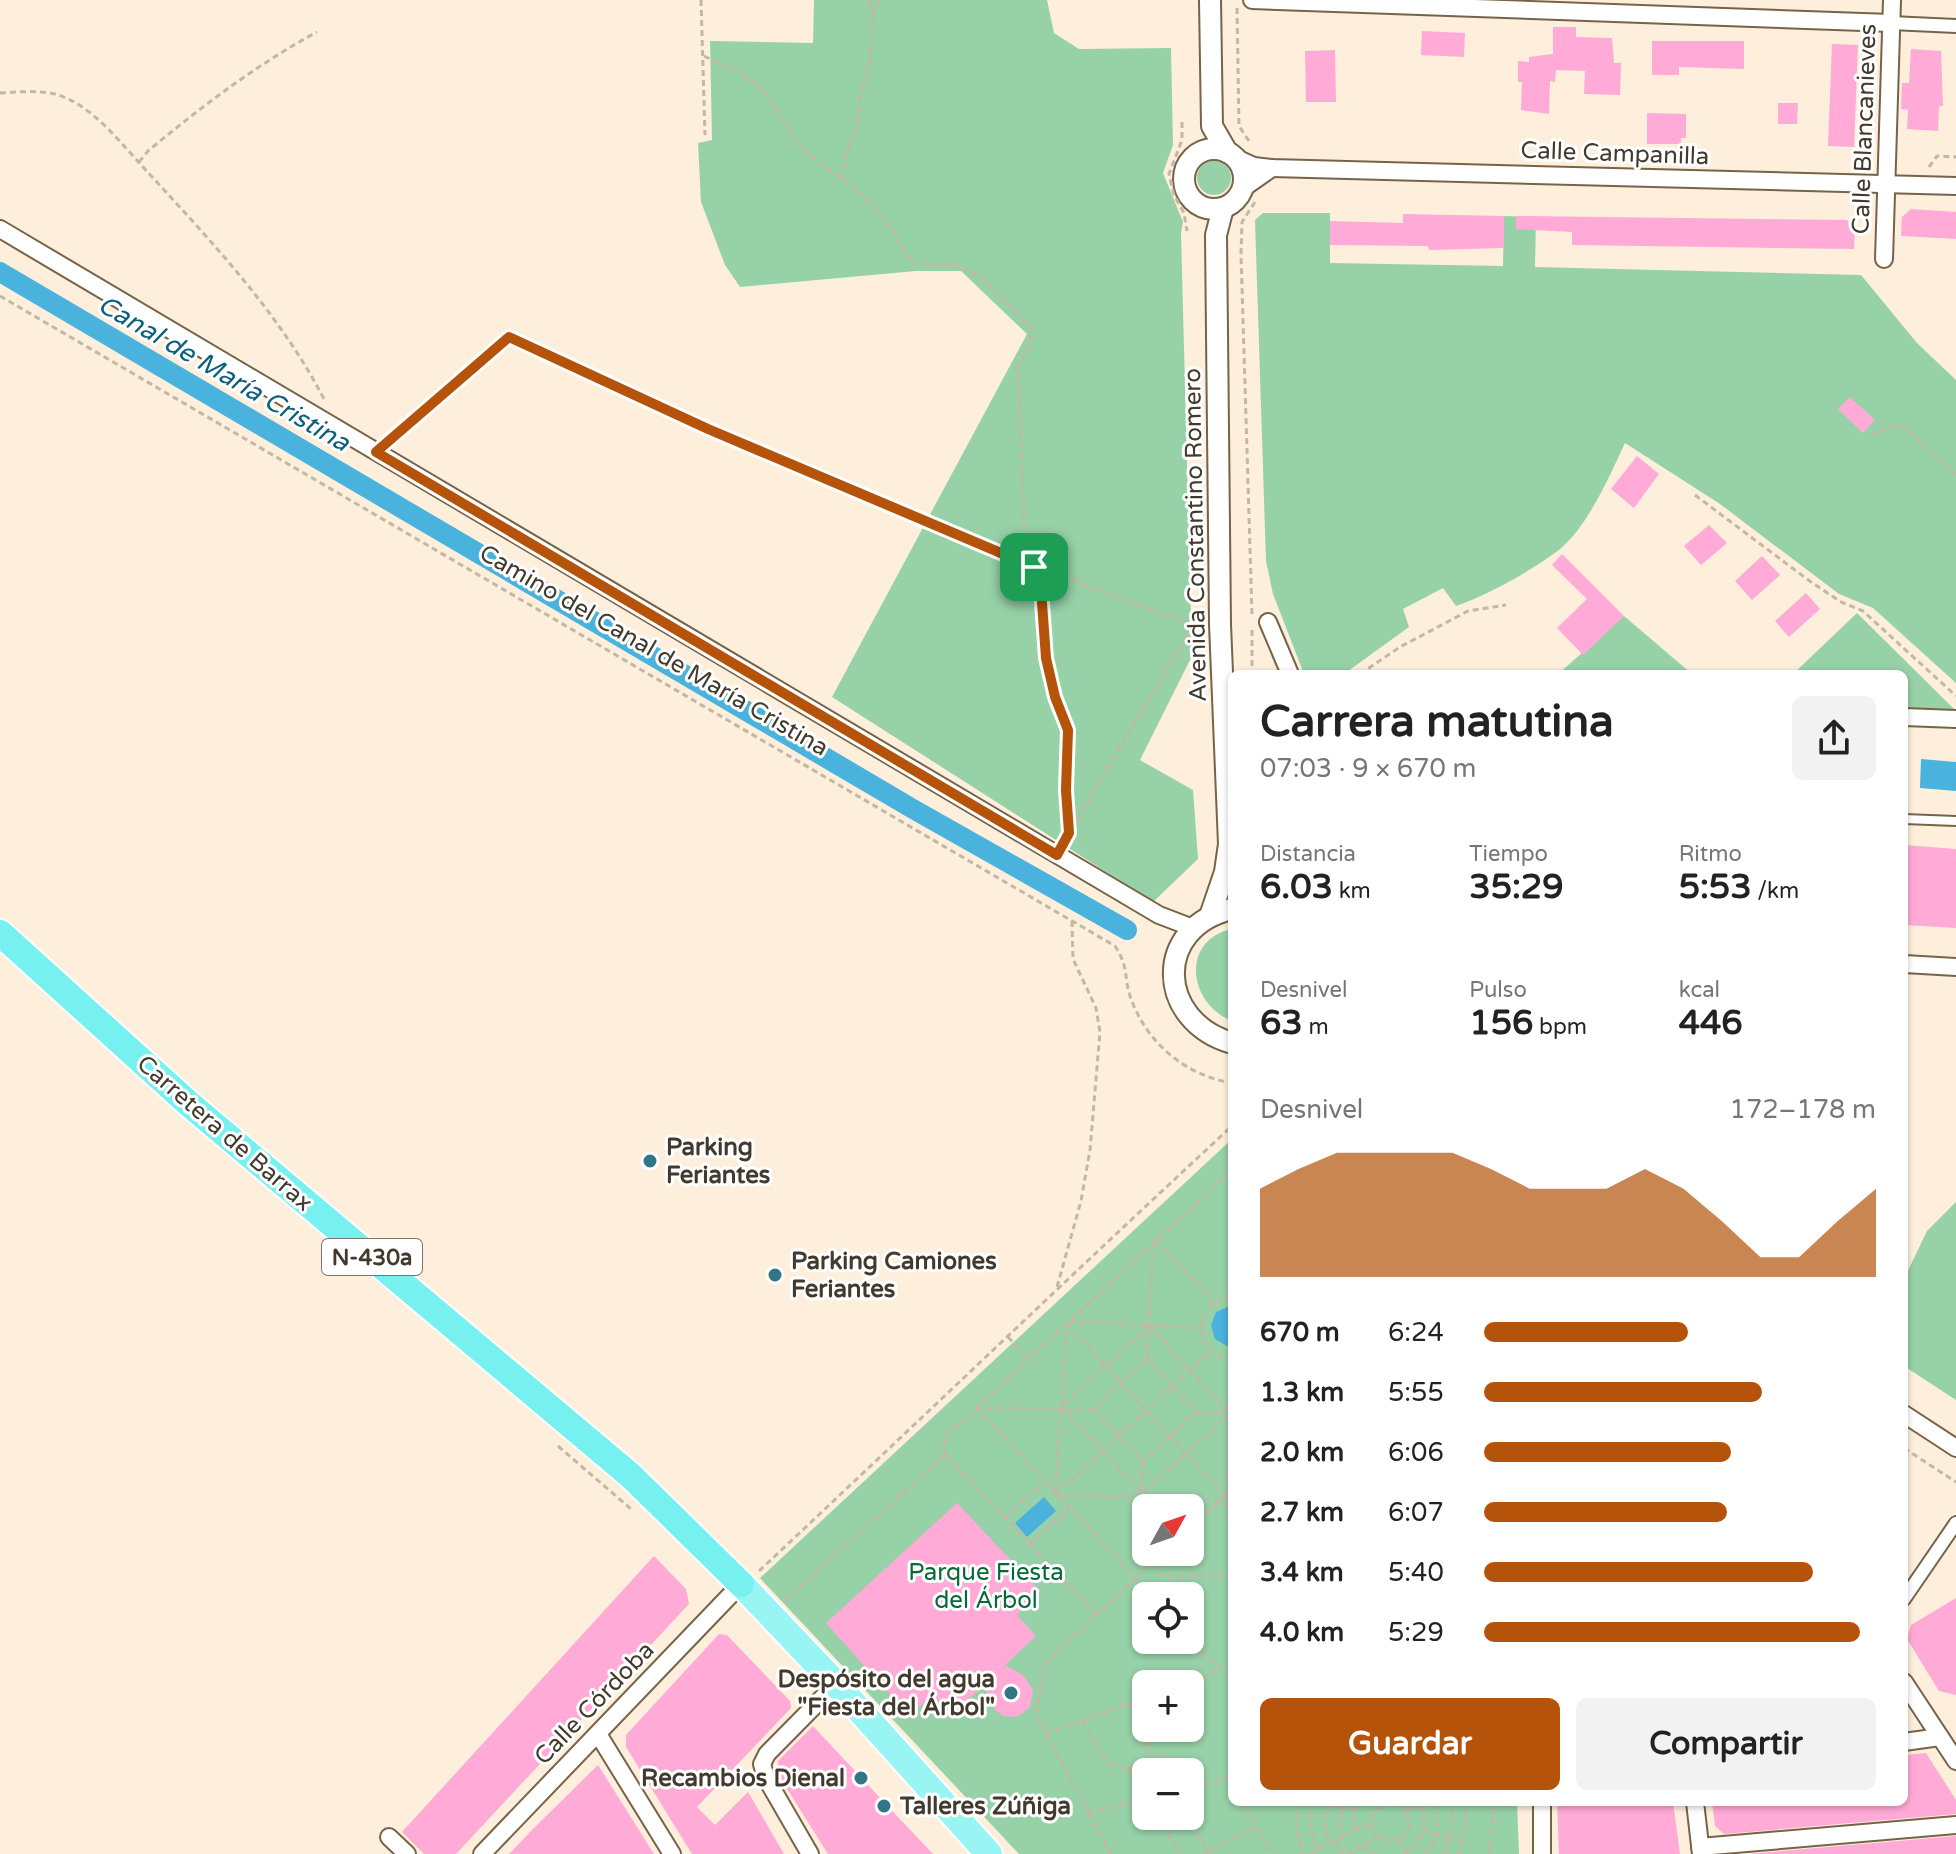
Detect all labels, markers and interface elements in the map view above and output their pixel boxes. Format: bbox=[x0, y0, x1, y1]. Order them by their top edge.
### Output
street label: Calle Blancanieves bbox=[1846, 23, 1883, 235]
street label: Calle Campanilla bbox=[1520, 136, 1710, 171]
water label: Canal de María Cristina bbox=[92, 289, 356, 459]
street label: Avenida Constantino Romero bbox=[1178, 368, 1213, 702]
pin bbox=[1000, 533, 1068, 601]
street label: Camino del Canal de María Cristina bbox=[474, 538, 833, 762]
icon: arrive bbox=[1012, 545, 1056, 589]
text: Carrera matutina bbox=[1260, 696, 1614, 749]
button: share bbox=[1792, 696, 1876, 780]
text: 07:03 · 9 × 670 m bbox=[1260, 753, 1476, 784]
text: Distancia bbox=[1260, 841, 1356, 867]
text: Tiempo bbox=[1469, 841, 1548, 867]
text: Ritmo bbox=[1679, 841, 1742, 867]
text: 6.03 bbox=[1260, 867, 1333, 908]
text: 35:29 bbox=[1469, 867, 1564, 908]
text: 5:53 bbox=[1679, 867, 1752, 908]
text: km bbox=[1333, 878, 1371, 904]
text: /km bbox=[1752, 878, 1799, 904]
text: Desnivel bbox=[1260, 977, 1347, 1003]
text: Pulso bbox=[1469, 977, 1527, 1003]
text: kcal bbox=[1679, 977, 1720, 1003]
text: 63 bbox=[1260, 1003, 1303, 1044]
text: 156 bbox=[1469, 1003, 1533, 1044]
text: 446 bbox=[1679, 1003, 1743, 1044]
text: m bbox=[1303, 1014, 1329, 1040]
text: bpm bbox=[1533, 1014, 1587, 1040]
street label: Carretera de Barrax bbox=[131, 1049, 318, 1218]
text: Desnivel bbox=[1260, 1094, 1363, 1125]
text: 172–178 m bbox=[1730, 1094, 1876, 1125]
place label: Parking Feriantes bbox=[666, 1133, 770, 1190]
marker: Parking Feriantes bbox=[641, 1152, 659, 1170]
road number: N-430a bbox=[322, 1239, 422, 1275]
place label: Parking Camiones Feriantes bbox=[791, 1247, 997, 1304]
marker: Parking Camiones Feriantes bbox=[766, 1266, 784, 1284]
text: 670 m bbox=[1260, 1317, 1340, 1348]
text: 6:24 bbox=[1388, 1317, 1444, 1348]
text: 1.3 km bbox=[1260, 1377, 1344, 1408]
text: 5:55 bbox=[1388, 1377, 1444, 1408]
text: 2.0 km bbox=[1260, 1437, 1344, 1468]
text: 6:06 bbox=[1388, 1437, 1444, 1468]
north arrow bbox=[1132, 1494, 1204, 1566]
map controls bbox=[1132, 1494, 1204, 1830]
text: 2.7 km bbox=[1260, 1497, 1344, 1528]
text: 6:07 bbox=[1388, 1497, 1444, 1528]
text: 3.4 km bbox=[1260, 1557, 1344, 1588]
text: 5:40 bbox=[1388, 1557, 1444, 1588]
park label: Parque Fiesta del Árbol bbox=[908, 1558, 1064, 1615]
button: locate bbox=[1132, 1582, 1204, 1654]
text: 4.0 km bbox=[1260, 1617, 1344, 1648]
text: 5:29 bbox=[1388, 1617, 1444, 1648]
street label: Calle Córdoba bbox=[528, 1636, 660, 1771]
place label: Despósito del agua "Fiesta del Árbol" bbox=[778, 1665, 995, 1722]
button: + bbox=[1132, 1670, 1204, 1742]
marker: Despósito del agua "Fiesta del Árbol" bbox=[1002, 1684, 1020, 1702]
button: Guardar bbox=[1260, 1698, 1560, 1790]
button: Compartir bbox=[1576, 1698, 1876, 1790]
button: − bbox=[1132, 1758, 1204, 1830]
place label: Recambios Dienal bbox=[641, 1764, 845, 1793]
marker: Recambios Dienal bbox=[852, 1769, 870, 1787]
place label: Talleres Zúñiga bbox=[899, 1792, 1071, 1821]
marker: Talleres Zúñiga bbox=[875, 1797, 893, 1815]

